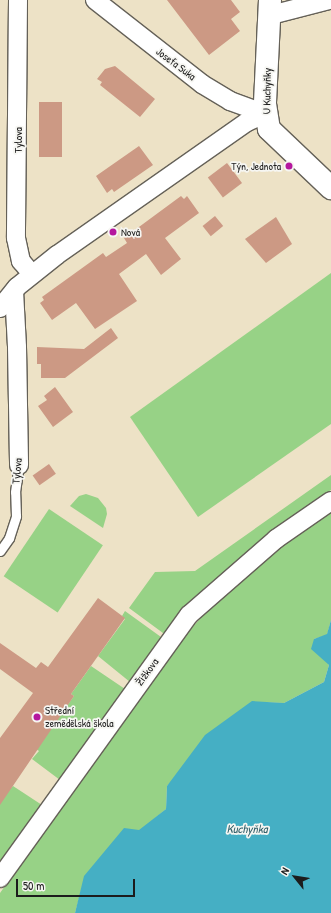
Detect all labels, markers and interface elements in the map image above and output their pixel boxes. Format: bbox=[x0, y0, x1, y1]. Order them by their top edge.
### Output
street label: Josefa Suka bbox=[154, 45, 198, 83]
street label: U Kuchyňky bbox=[260, 68, 274, 114]
street label: Tylova bbox=[11, 127, 25, 153]
place label: Týn, Jednota bbox=[231, 159, 281, 173]
marker: Týn, Jednota bbox=[284, 161, 294, 171]
place label: Nová bbox=[121, 225, 140, 239]
marker: Nová bbox=[108, 227, 118, 237]
street label: Tylova bbox=[9, 458, 25, 484]
street label: Žižkova bbox=[133, 656, 161, 688]
place label: Střední zemědělská škola bbox=[45, 704, 114, 730]
marker: Střední zemědělská škola bbox=[32, 712, 42, 722]
water label: Kuchyňka bbox=[227, 822, 267, 836]
north arrow bbox=[275, 857, 315, 897]
text: N bbox=[277, 865, 292, 877]
scale bar bbox=[18, 871, 137, 897]
text: 50 m bbox=[23, 877, 44, 894]

